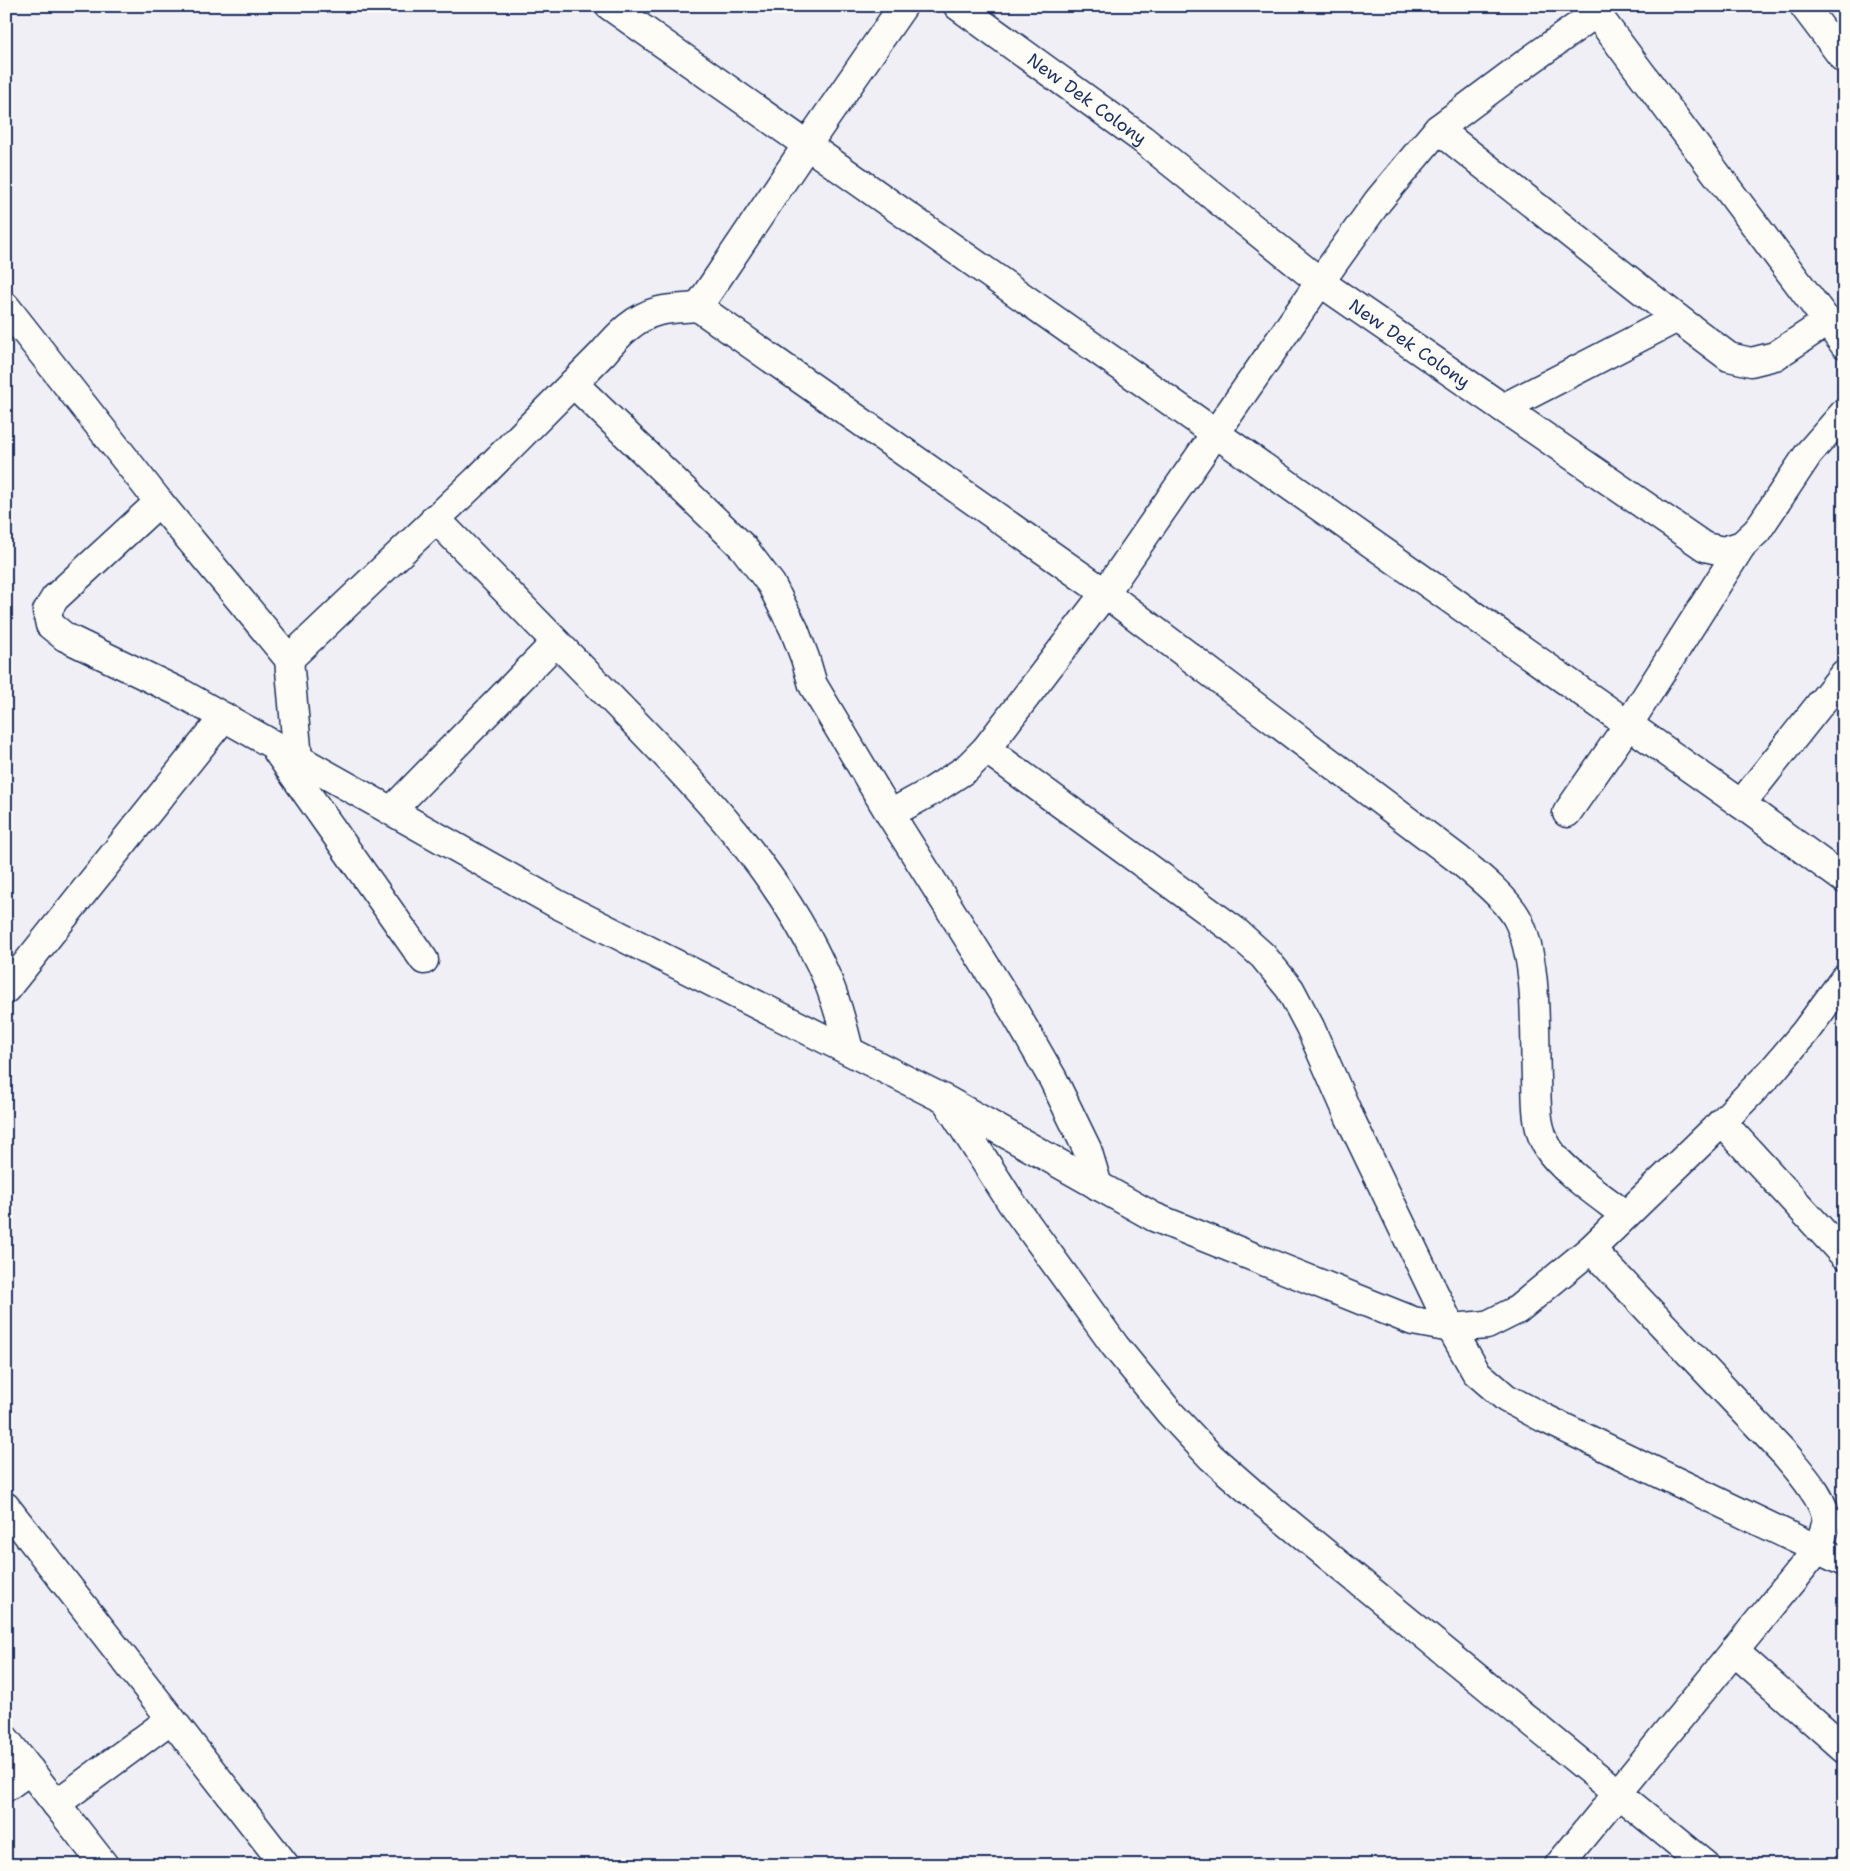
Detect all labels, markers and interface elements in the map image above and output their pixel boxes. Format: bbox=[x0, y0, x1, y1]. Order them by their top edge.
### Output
street label: New Dek Colony bbox=[1022, 48, 1152, 151]
street label: New Dek Colony bbox=[1344, 293, 1475, 394]

